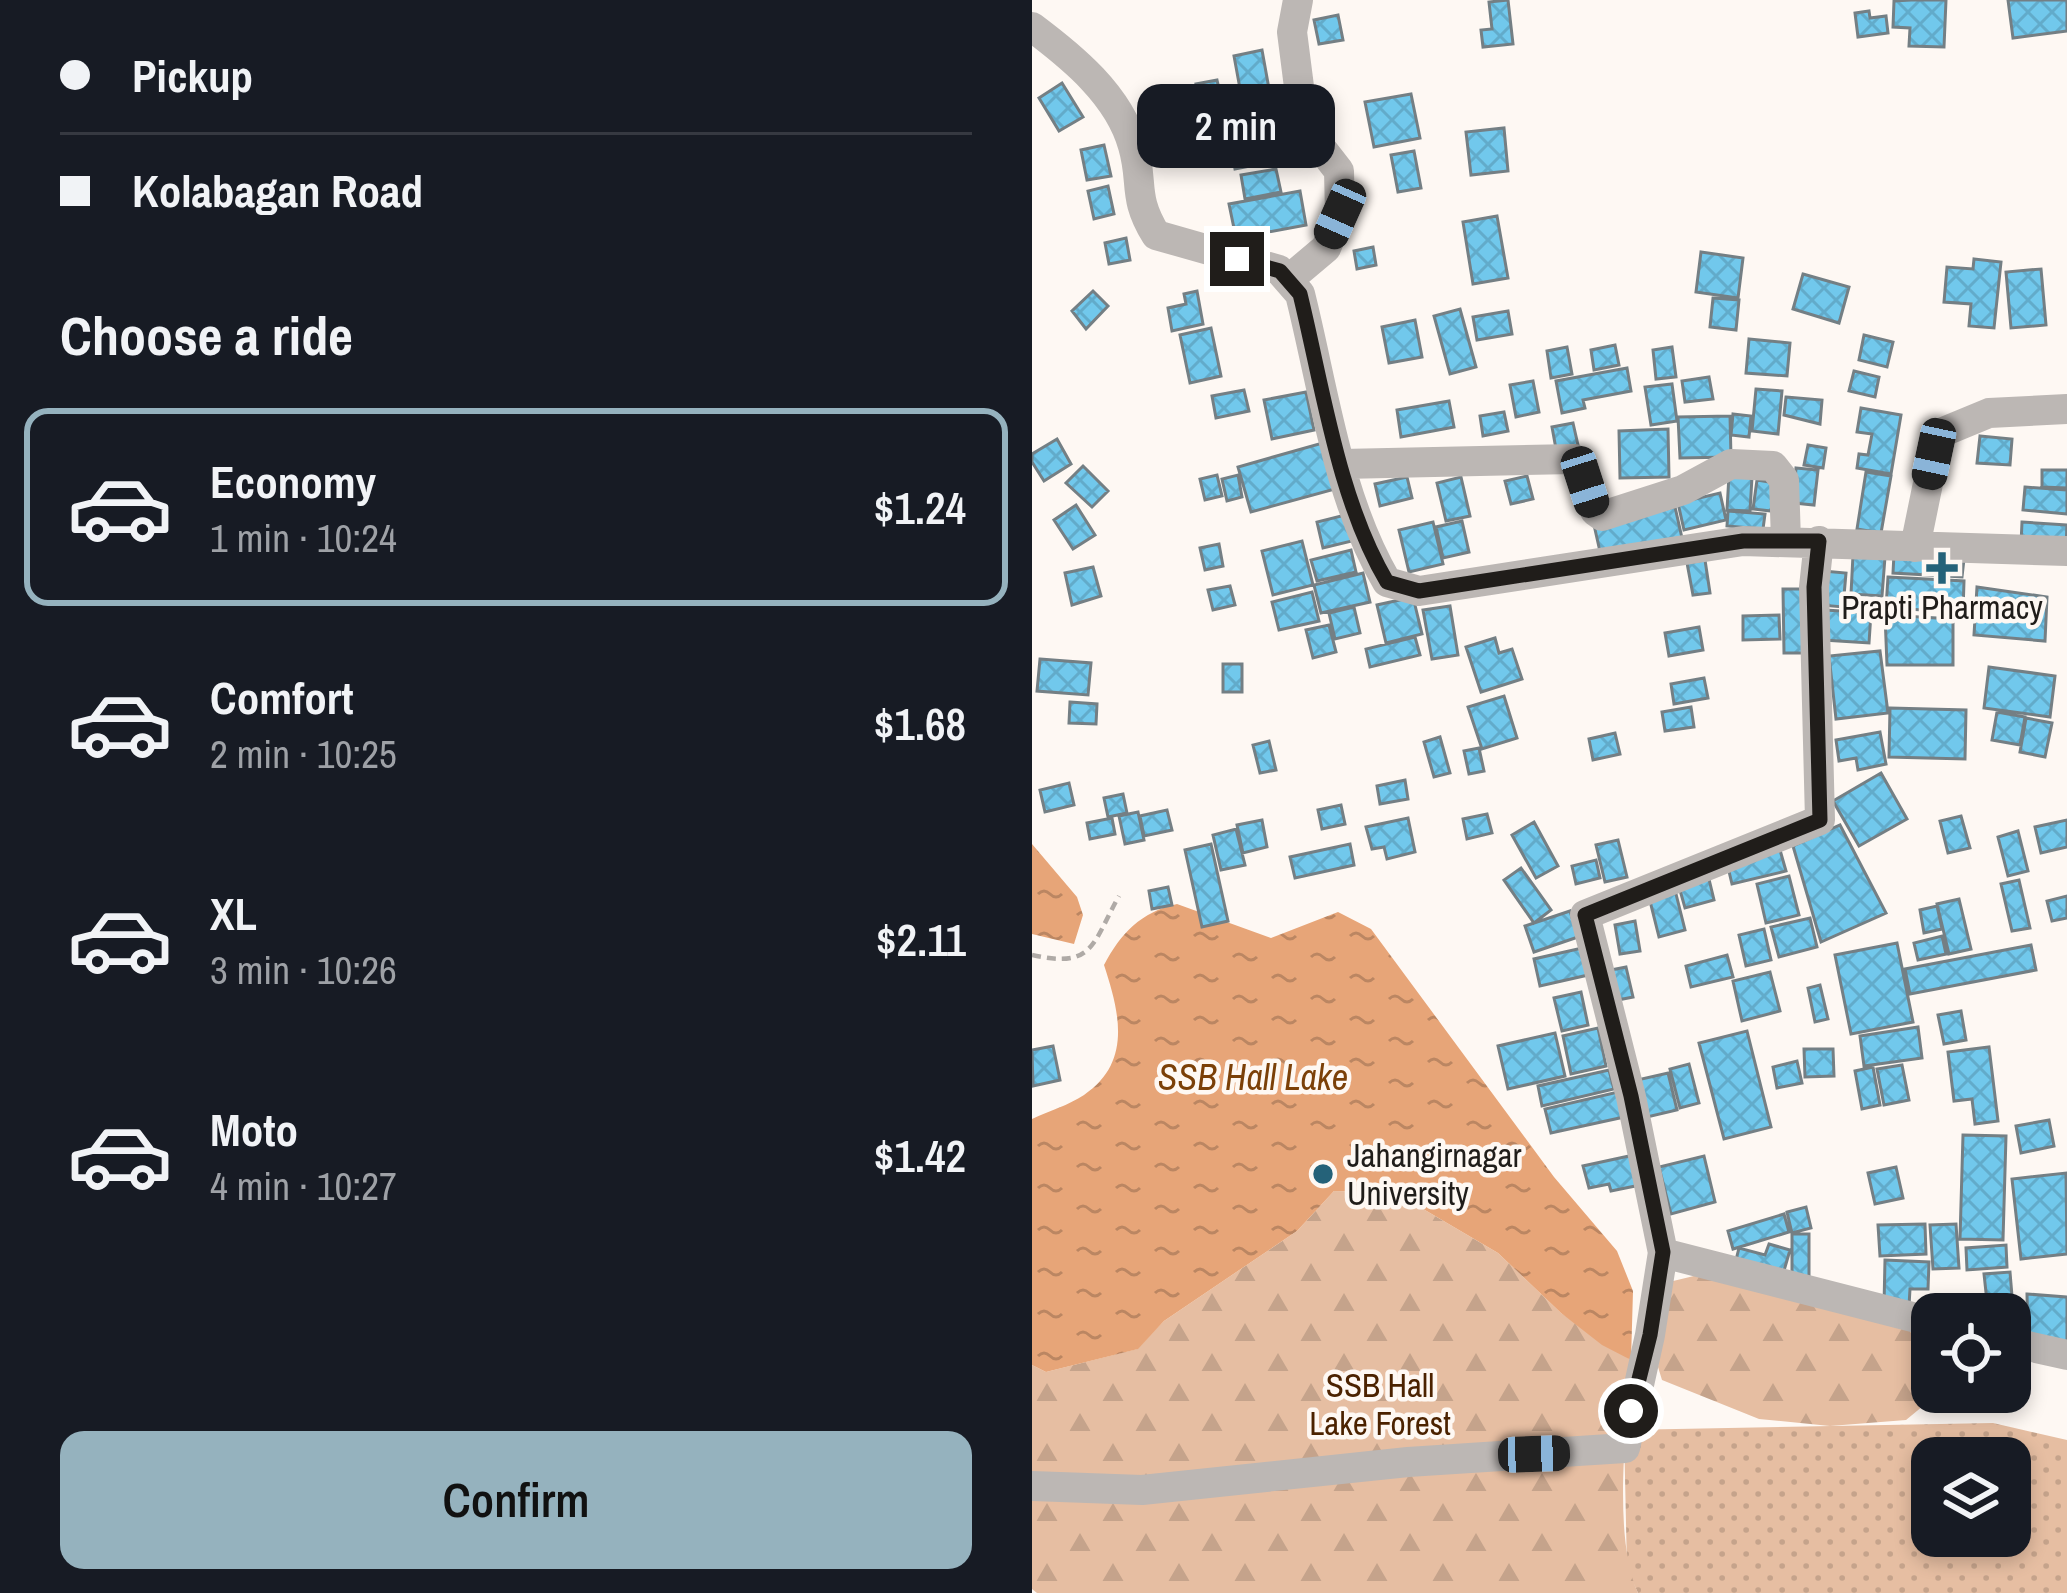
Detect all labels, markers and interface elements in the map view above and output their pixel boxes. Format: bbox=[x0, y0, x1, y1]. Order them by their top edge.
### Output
text: Pickup bbox=[132, 45, 253, 106]
callout: 2 min bbox=[1138, 85, 1336, 169]
text: 2 min bbox=[1195, 100, 1277, 152]
text: Kolabagan Road bbox=[132, 160, 423, 221]
car bbox=[1309, 174, 1371, 254]
route end bbox=[1210, 232, 1264, 286]
text: Choose a ride bbox=[60, 299, 353, 372]
car bbox=[1909, 415, 1959, 493]
car bbox=[1557, 442, 1613, 522]
text: Economy bbox=[210, 451, 376, 512]
icon: car bbox=[66, 453, 174, 561]
text: $1.24 bbox=[874, 477, 966, 538]
text: 1 min · 10:24 bbox=[210, 512, 397, 564]
marker: Prapti Pharmacy bbox=[1929, 555, 1955, 581]
place label: Prapti Pharmacy bbox=[1841, 585, 2043, 629]
text: Comfort bbox=[210, 667, 353, 728]
icon: car bbox=[66, 669, 174, 777]
text: $1.68 bbox=[874, 693, 966, 754]
text: 2 min · 10:25 bbox=[210, 728, 397, 780]
text: XL bbox=[210, 883, 257, 944]
icon: car bbox=[66, 885, 174, 993]
text: $2.11 bbox=[876, 909, 966, 970]
text: 3 min · 10:26 bbox=[210, 944, 397, 996]
water label: SSB Hall Lake bbox=[1158, 1053, 1348, 1101]
text: Moto bbox=[210, 1099, 298, 1160]
icon: car bbox=[66, 1101, 174, 1209]
text: $1.42 bbox=[874, 1125, 966, 1186]
place label: Jahangirnagar University bbox=[1347, 1133, 1522, 1215]
text: 4 min · 10:27 bbox=[210, 1160, 397, 1212]
marker: Jahangirnagar University bbox=[1310, 1161, 1336, 1187]
map controls bbox=[1911, 1293, 2031, 1557]
button: locate bbox=[1911, 1293, 2031, 1413]
park label: SSB Hall Lake Forest bbox=[1309, 1363, 1451, 1445]
route start bbox=[1604, 1384, 1658, 1438]
button: Confirm bbox=[60, 1431, 972, 1569]
car bbox=[1497, 1435, 1571, 1473]
button: layers bbox=[1911, 1437, 2031, 1557]

